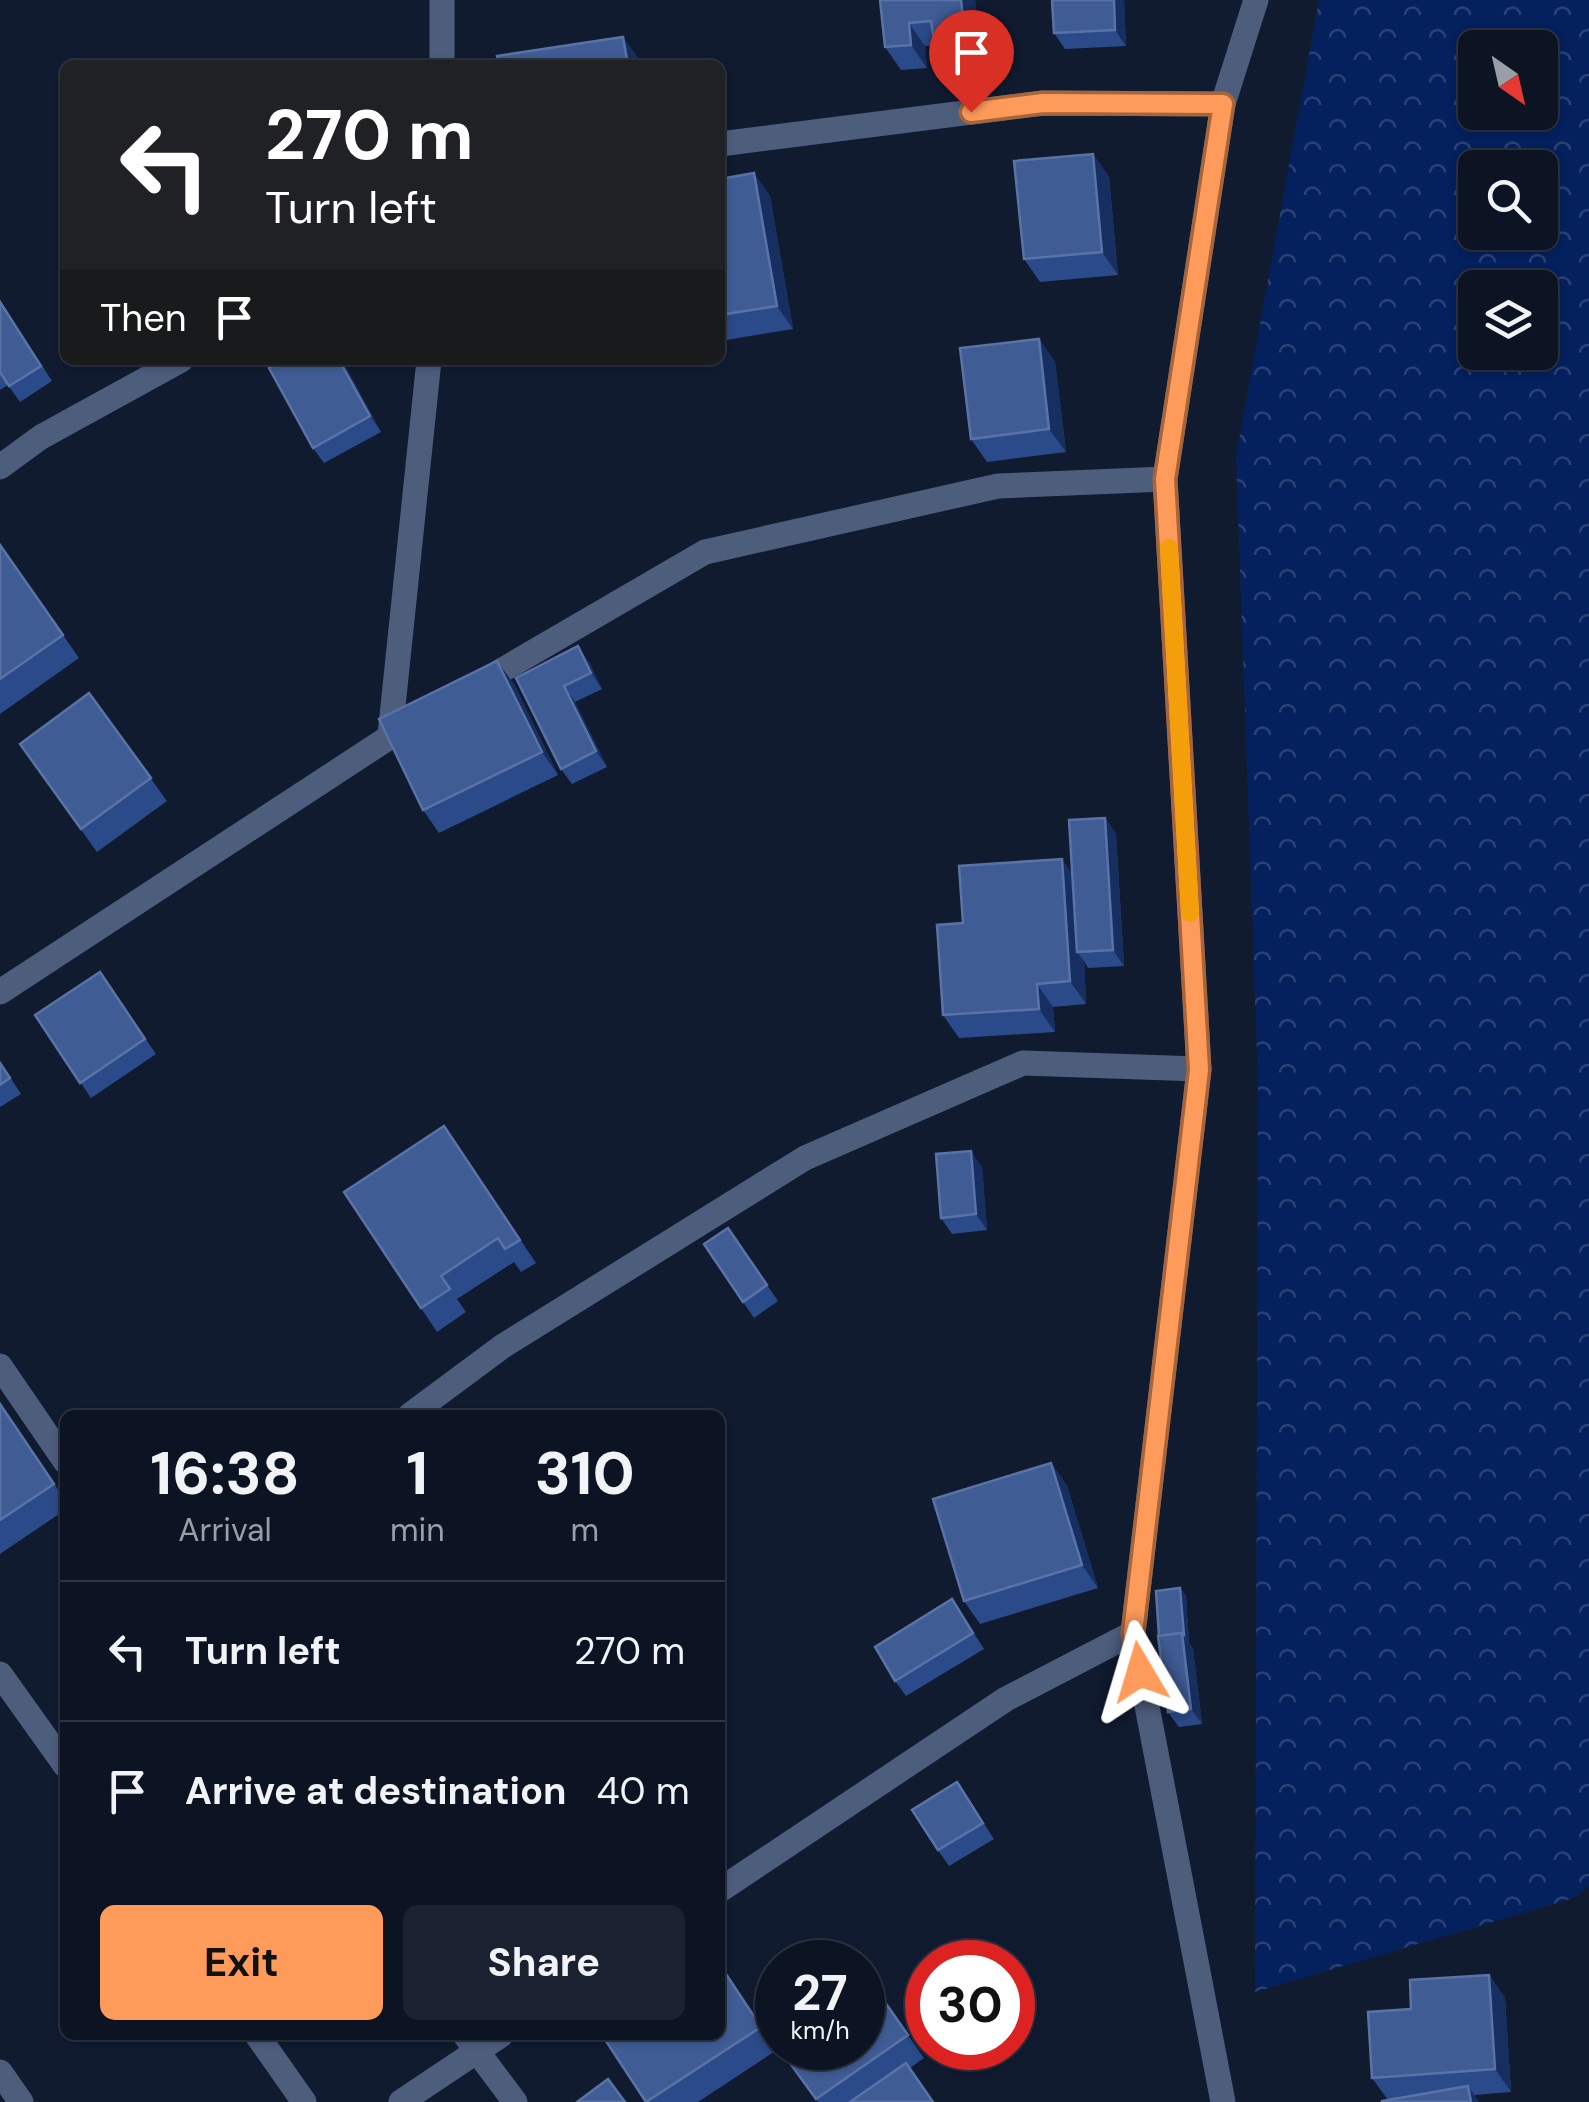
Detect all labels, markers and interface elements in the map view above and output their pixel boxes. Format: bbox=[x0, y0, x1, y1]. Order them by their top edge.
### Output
pin bbox=[929, 10, 1014, 113]
icon: arrive bbox=[944, 25, 999, 80]
north arrow bbox=[1458, 30, 1558, 130]
map controls bbox=[1458, 30, 1558, 370]
text: 270 m bbox=[265, 90, 474, 181]
icon: left bbox=[100, 100, 230, 230]
button: search bbox=[1458, 150, 1558, 250]
text: Turn left bbox=[265, 178, 437, 237]
button: layers bbox=[1458, 270, 1558, 370]
icon: arrive bbox=[207, 290, 262, 345]
text: Then bbox=[100, 293, 187, 343]
text: 16:38 bbox=[150, 1434, 300, 1513]
text: 1 bbox=[406, 1434, 428, 1513]
text: 310 bbox=[535, 1434, 635, 1513]
text: Arrival bbox=[178, 1509, 272, 1551]
text: min bbox=[390, 1509, 445, 1551]
text: m bbox=[570, 1509, 599, 1551]
position arrow bbox=[1088, 1620, 1192, 1724]
icon: left bbox=[100, 1624, 155, 1679]
text: Turn left bbox=[185, 1626, 341, 1676]
text: 270 m bbox=[574, 1626, 685, 1676]
icon: arrive bbox=[100, 1764, 155, 1819]
text: Arrive at destination bbox=[185, 1766, 567, 1816]
text: 40 m bbox=[597, 1766, 690, 1816]
button: Exit bbox=[100, 1905, 383, 2020]
button: Share bbox=[403, 1905, 685, 2020]
speed limit sign: 30 bbox=[905, 1940, 1035, 2070]
text: 27 bbox=[792, 1960, 848, 2026]
text: km/h bbox=[790, 2014, 850, 2047]

